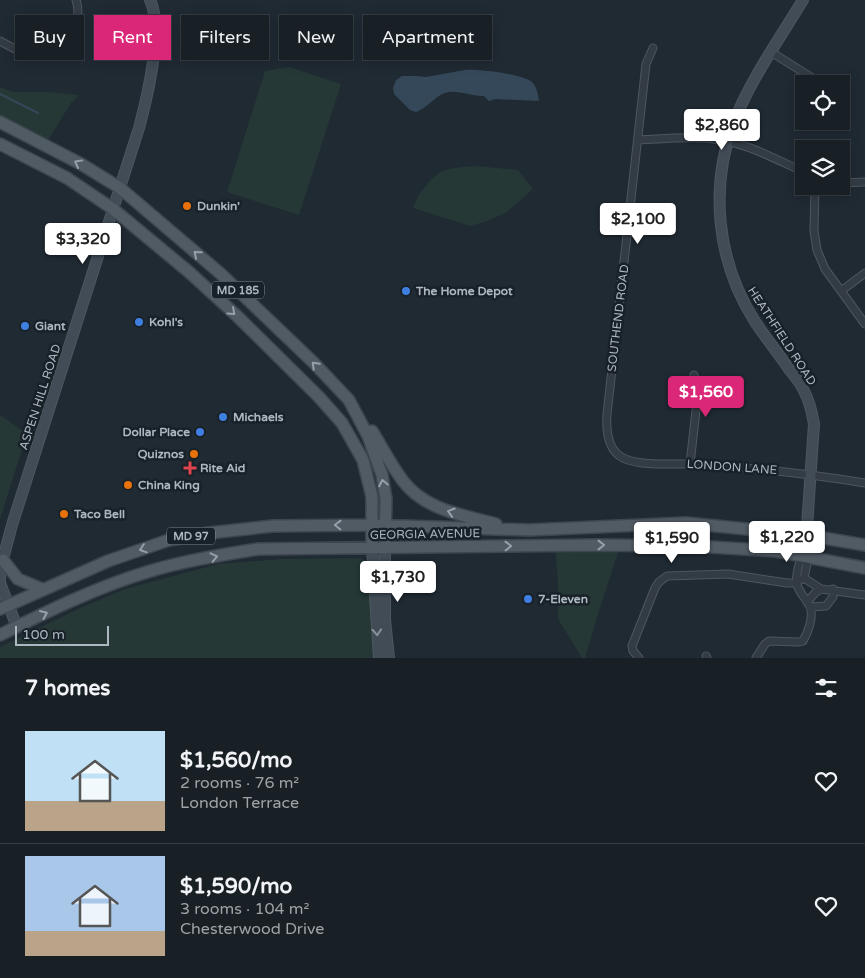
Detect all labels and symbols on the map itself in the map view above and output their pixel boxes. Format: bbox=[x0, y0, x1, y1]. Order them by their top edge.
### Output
pin: $2,860 bbox=[681, 108, 763, 151]
one-way arrow bbox=[75, 159, 84, 169]
place label: Dunkin' bbox=[197, 199, 240, 213]
marker: Dunkin' bbox=[181, 200, 193, 212]
pin: $2,100 bbox=[597, 202, 679, 245]
pin: $3,320 bbox=[42, 222, 124, 265]
one-way arrow bbox=[194, 251, 203, 260]
street label: SOUTHEND ROAD bbox=[604, 263, 632, 373]
road number: MD 185 bbox=[212, 282, 264, 298]
place label: The Home Depot bbox=[415, 284, 513, 299]
street label: HEATHFIELD ROAD bbox=[745, 284, 819, 388]
marker: The Home Depot bbox=[400, 285, 412, 297]
one-way arrow bbox=[227, 306, 236, 315]
place label: Kohl's bbox=[149, 315, 183, 329]
marker: Kohl's bbox=[133, 316, 145, 328]
place label: Giant bbox=[35, 319, 66, 333]
marker: Giant bbox=[19, 320, 31, 332]
street label: ASPEN HILL ROAD bbox=[16, 342, 64, 452]
one-way arrow bbox=[312, 362, 321, 371]
pin: $1,560 bbox=[665, 376, 747, 418]
place label: Michaels bbox=[233, 410, 284, 424]
marker: Michaels bbox=[217, 411, 229, 423]
place label: Dollar Place bbox=[123, 425, 190, 439]
marker: Dollar Place bbox=[194, 426, 206, 438]
place label: Quiznos bbox=[138, 447, 184, 461]
marker: Quiznos bbox=[188, 448, 200, 460]
street label: LONDON LANE bbox=[686, 457, 778, 477]
place label: Rite Aid bbox=[200, 461, 245, 475]
marker: Rite Aid bbox=[184, 462, 196, 474]
place label: China King bbox=[138, 478, 200, 493]
one-way arrow bbox=[378, 478, 389, 487]
marker: China King bbox=[122, 479, 134, 491]
place label: Taco Bell bbox=[73, 507, 125, 521]
one-way arrow bbox=[447, 507, 455, 517]
marker: Taco Bell bbox=[58, 508, 70, 520]
one-way arrow bbox=[333, 520, 341, 530]
pin: $1,220 bbox=[746, 520, 828, 563]
pin: $1,590 bbox=[631, 522, 713, 564]
street label: GEORGIA AVENUE bbox=[370, 526, 481, 542]
road number: MD 97 bbox=[167, 528, 215, 544]
one-way arrow bbox=[597, 540, 605, 551]
one-way arrow bbox=[504, 541, 512, 551]
one-way arrow bbox=[139, 543, 147, 553]
one-way arrow bbox=[209, 552, 218, 563]
pin: $1,730 bbox=[357, 560, 439, 603]
place label: 7-Eleven bbox=[538, 592, 588, 606]
marker: 7-Eleven bbox=[522, 593, 534, 605]
one-way arrow bbox=[39, 610, 48, 621]
scale bar bbox=[15, 623, 109, 646]
one-way arrow bbox=[371, 628, 382, 636]

